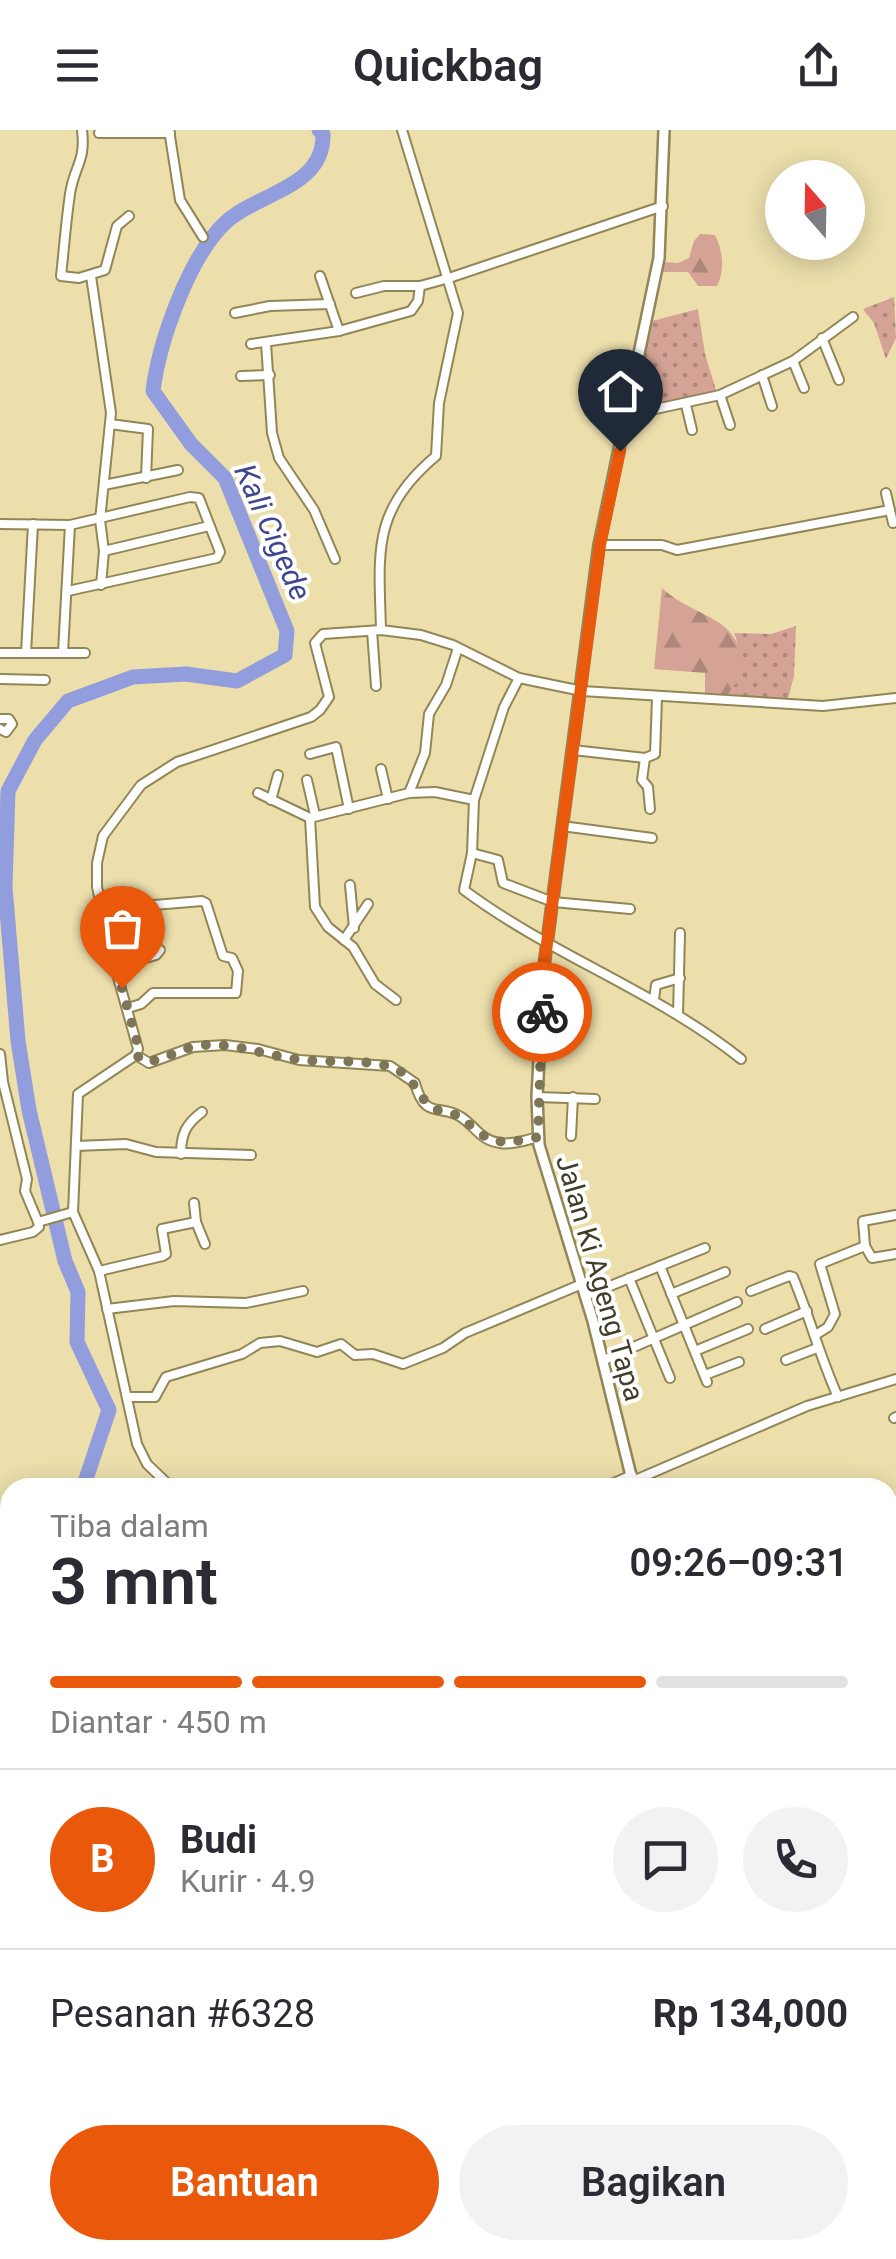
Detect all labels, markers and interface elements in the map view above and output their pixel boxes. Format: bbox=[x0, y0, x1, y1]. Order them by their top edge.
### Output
icon: menu bbox=[50, 38, 105, 93]
icon: share bbox=[791, 38, 846, 93]
text: Quickbag bbox=[353, 39, 543, 92]
north arrow bbox=[765, 160, 865, 260]
map controls bbox=[765, 160, 865, 260]
pin bbox=[578, 349, 663, 452]
icon: home bbox=[593, 364, 648, 419]
water label: Kali Cigede bbox=[227, 459, 319, 605]
pin bbox=[80, 886, 165, 989]
icon: bag bbox=[95, 901, 150, 956]
courier bbox=[492, 962, 592, 1062]
icon: bike bbox=[515, 985, 570, 1040]
street label: Jalan Ki Ageng Tapa bbox=[549, 1151, 651, 1405]
text: Tiba dalam bbox=[50, 1507, 209, 1545]
text: 09:26–09:31 bbox=[629, 1541, 848, 1585]
text: 3 mnt bbox=[50, 1544, 218, 1620]
text: Diantar · 450 m bbox=[50, 1703, 267, 1741]
button: chat bbox=[613, 1807, 718, 1912]
button: phone bbox=[743, 1807, 848, 1912]
text: Budi bbox=[180, 1818, 257, 1862]
text: B bbox=[90, 1837, 115, 1881]
text: Kurir · 4.9 bbox=[180, 1862, 315, 1900]
text: Pesanan #6328 bbox=[50, 1992, 315, 2036]
text: Rp 134,000 bbox=[653, 1992, 848, 2036]
button: Bantuan bbox=[50, 2125, 439, 2240]
button: Bagikan bbox=[459, 2125, 848, 2240]

